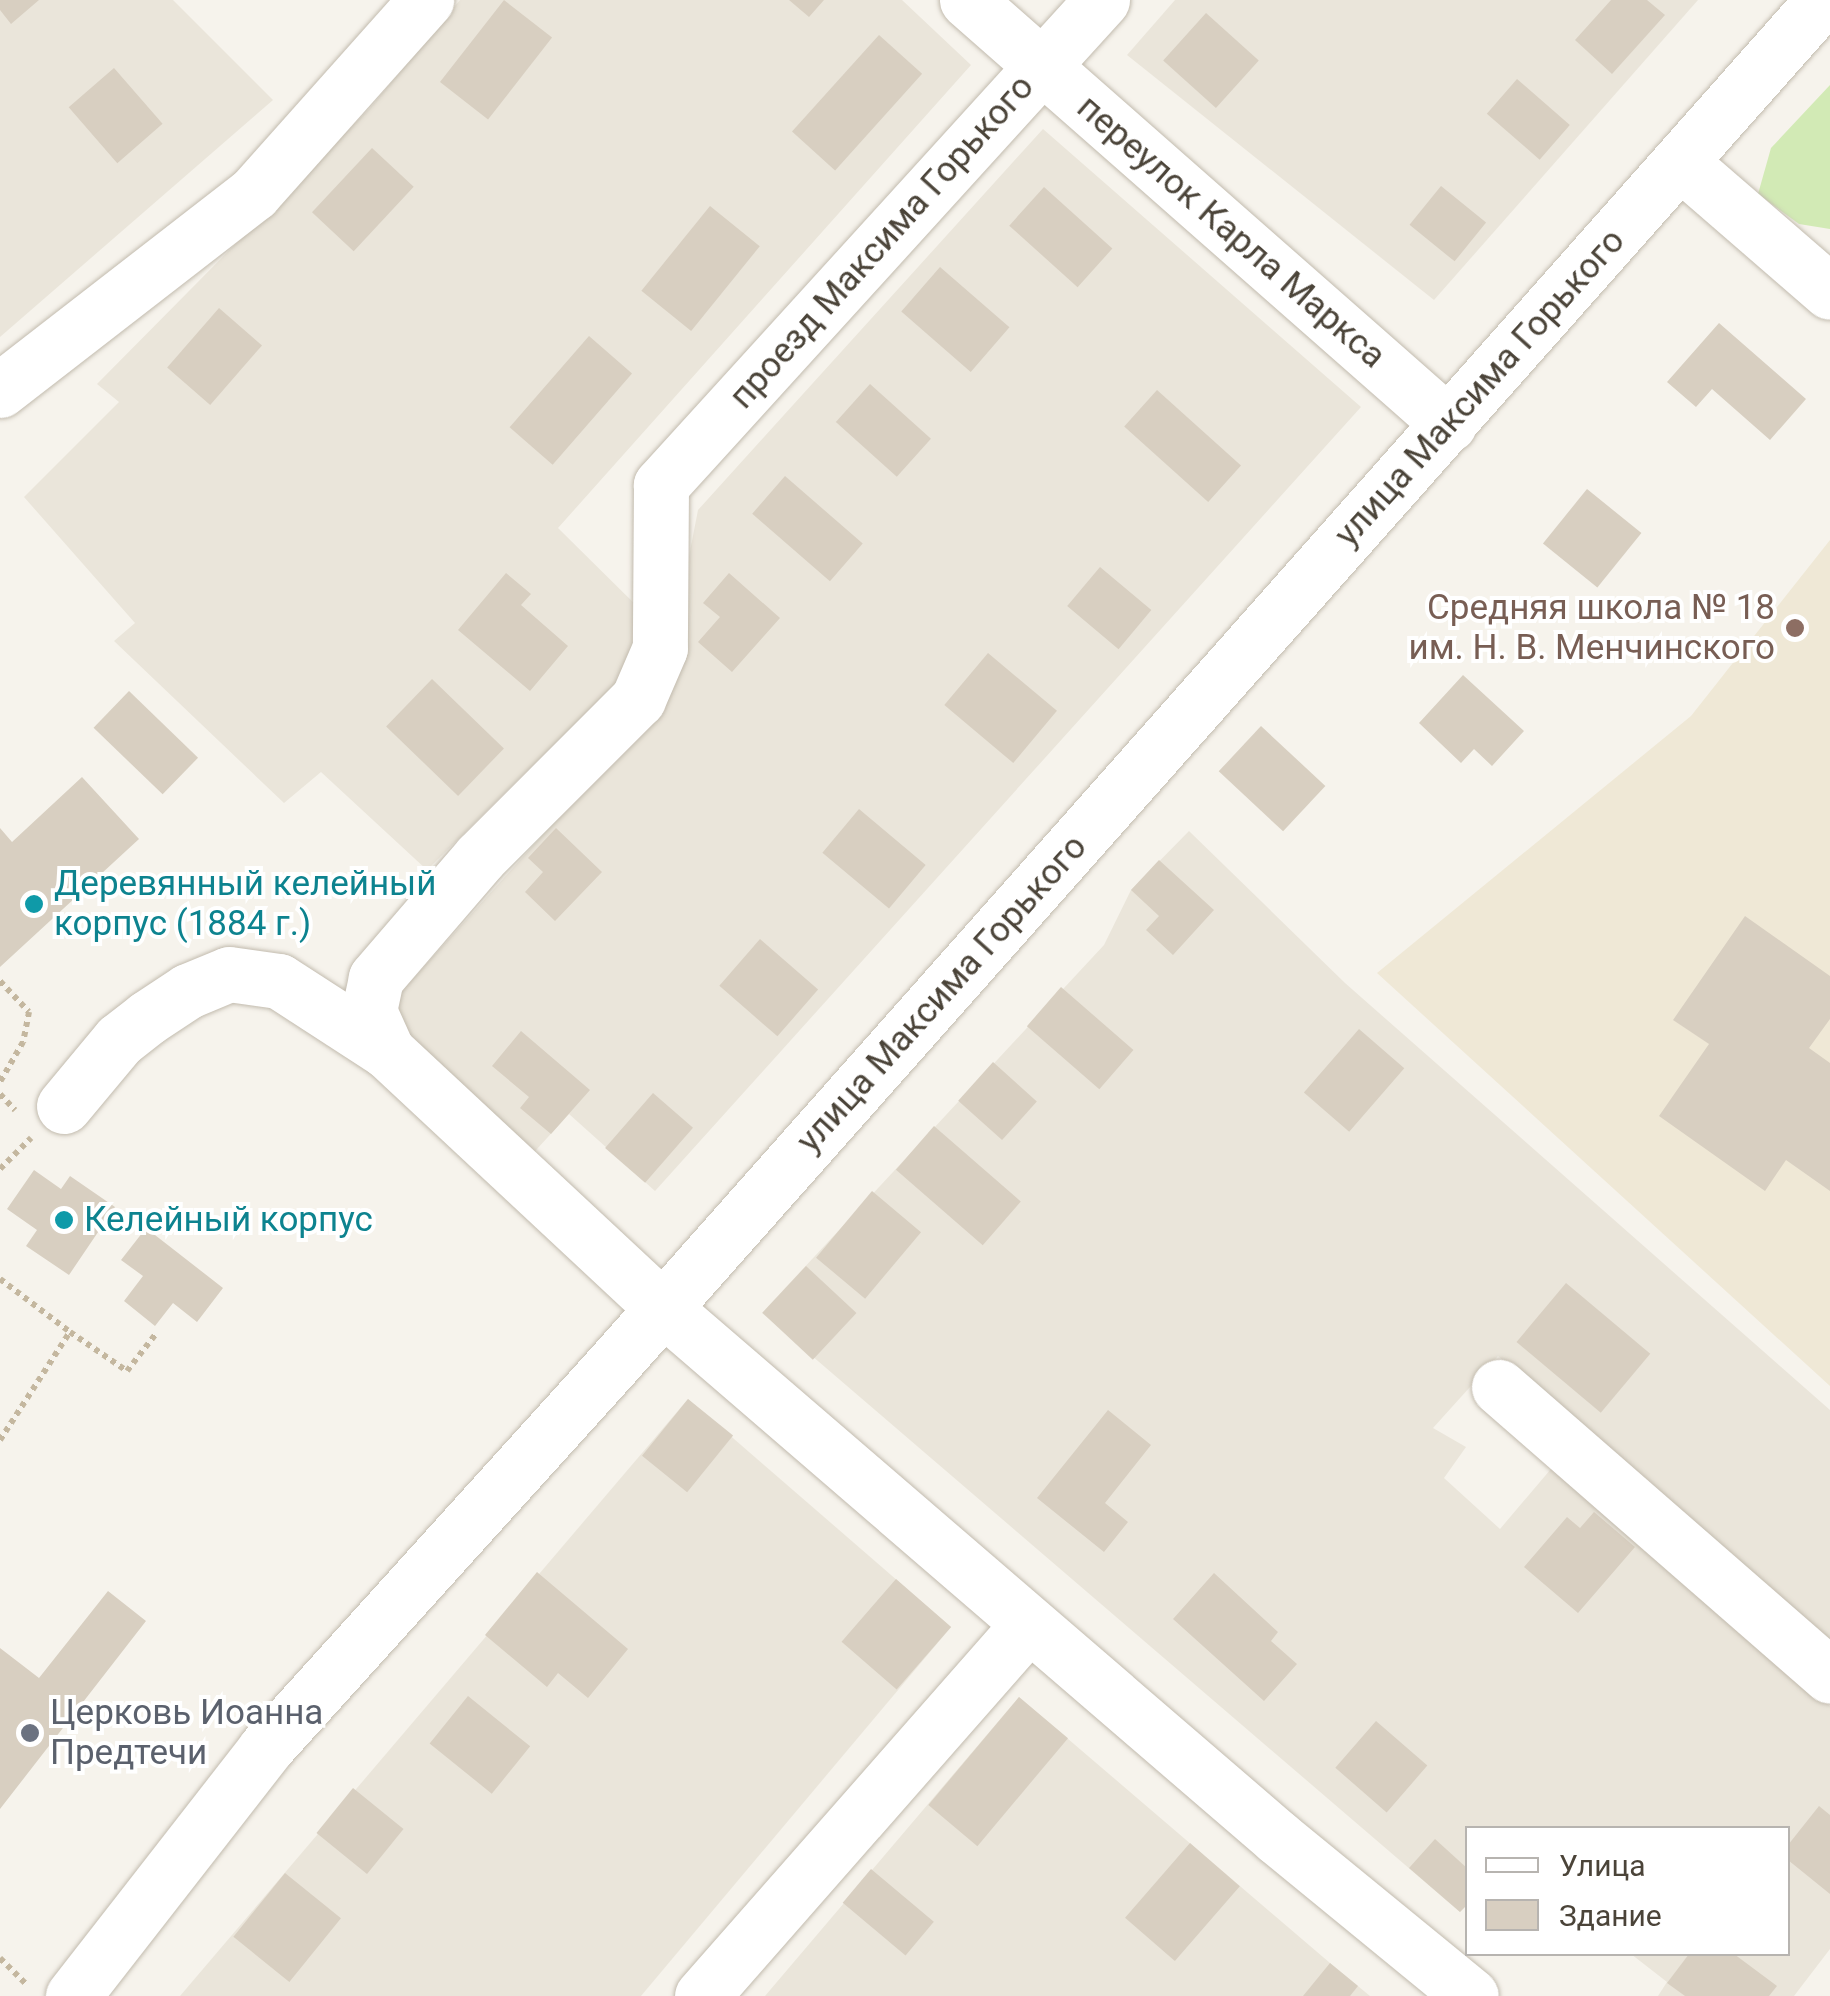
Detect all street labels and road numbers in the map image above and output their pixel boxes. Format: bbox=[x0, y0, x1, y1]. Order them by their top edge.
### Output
street label: проезд Максима Горького bbox=[721, 67, 1043, 417]
street label: переулок Карла Маркса bbox=[1068, 87, 1394, 377]
street label: улица Максима Горького bbox=[1326, 221, 1634, 555]
street label: улица Максима Горького bbox=[788, 827, 1096, 1161]

